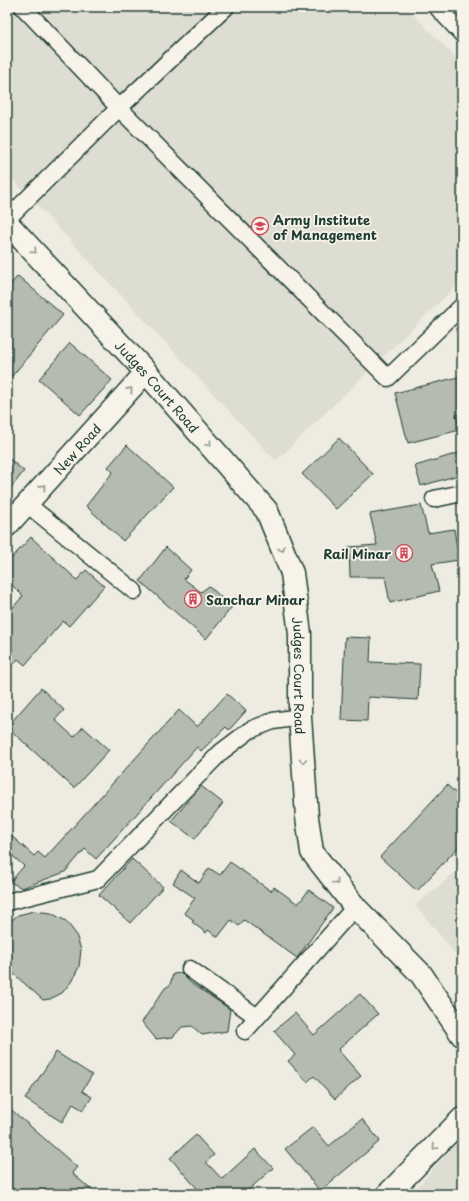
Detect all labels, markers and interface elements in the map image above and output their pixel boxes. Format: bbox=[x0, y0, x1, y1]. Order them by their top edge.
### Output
place label: Army Institute of Management bbox=[273, 210, 377, 244]
school or university icon: Army Institute of Management bbox=[250, 216, 270, 236]
one-way arrow bbox=[29, 246, 36, 254]
street label: Judges Court Road bbox=[111, 336, 204, 436]
one-way arrow bbox=[125, 387, 133, 395]
street label: New Road bbox=[48, 419, 105, 479]
one-way arrow bbox=[204, 439, 211, 447]
one-way arrow bbox=[38, 484, 45, 491]
building icon: Rail Minar bbox=[394, 543, 414, 563]
place label: Rail Minar bbox=[323, 544, 391, 563]
one-way arrow bbox=[278, 546, 286, 553]
building icon: Sanchar Minar bbox=[183, 589, 203, 609]
place label: Sanchar Minar bbox=[206, 590, 305, 609]
street label: Judges Court Road bbox=[288, 616, 311, 735]
one-way arrow bbox=[298, 758, 307, 764]
one-way arrow bbox=[331, 878, 338, 885]
one-way arrow bbox=[432, 1142, 439, 1150]

